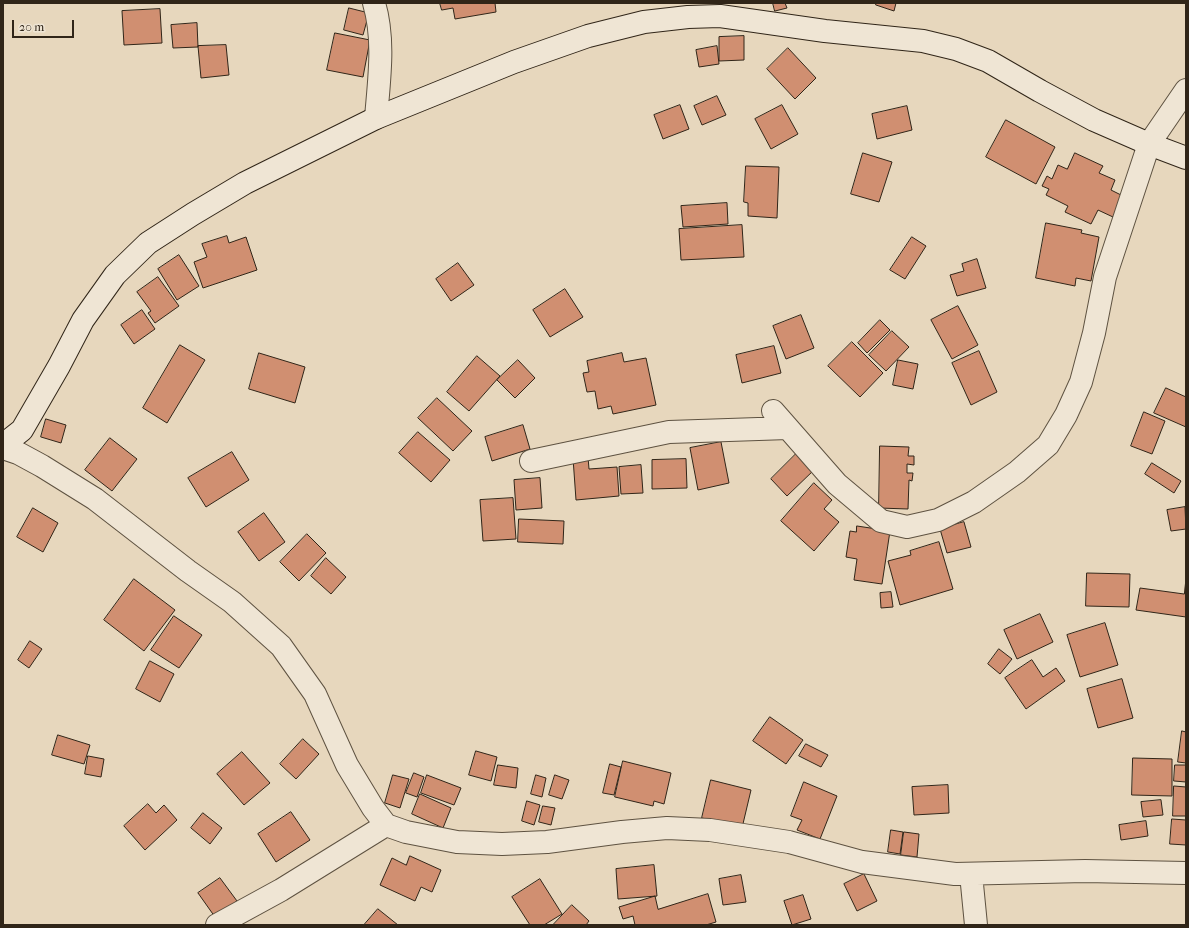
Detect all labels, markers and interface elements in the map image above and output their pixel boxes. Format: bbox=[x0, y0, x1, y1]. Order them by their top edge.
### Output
scale bar bbox=[14, 12, 76, 38]
text: 20 m bbox=[19, 20, 44, 34]

